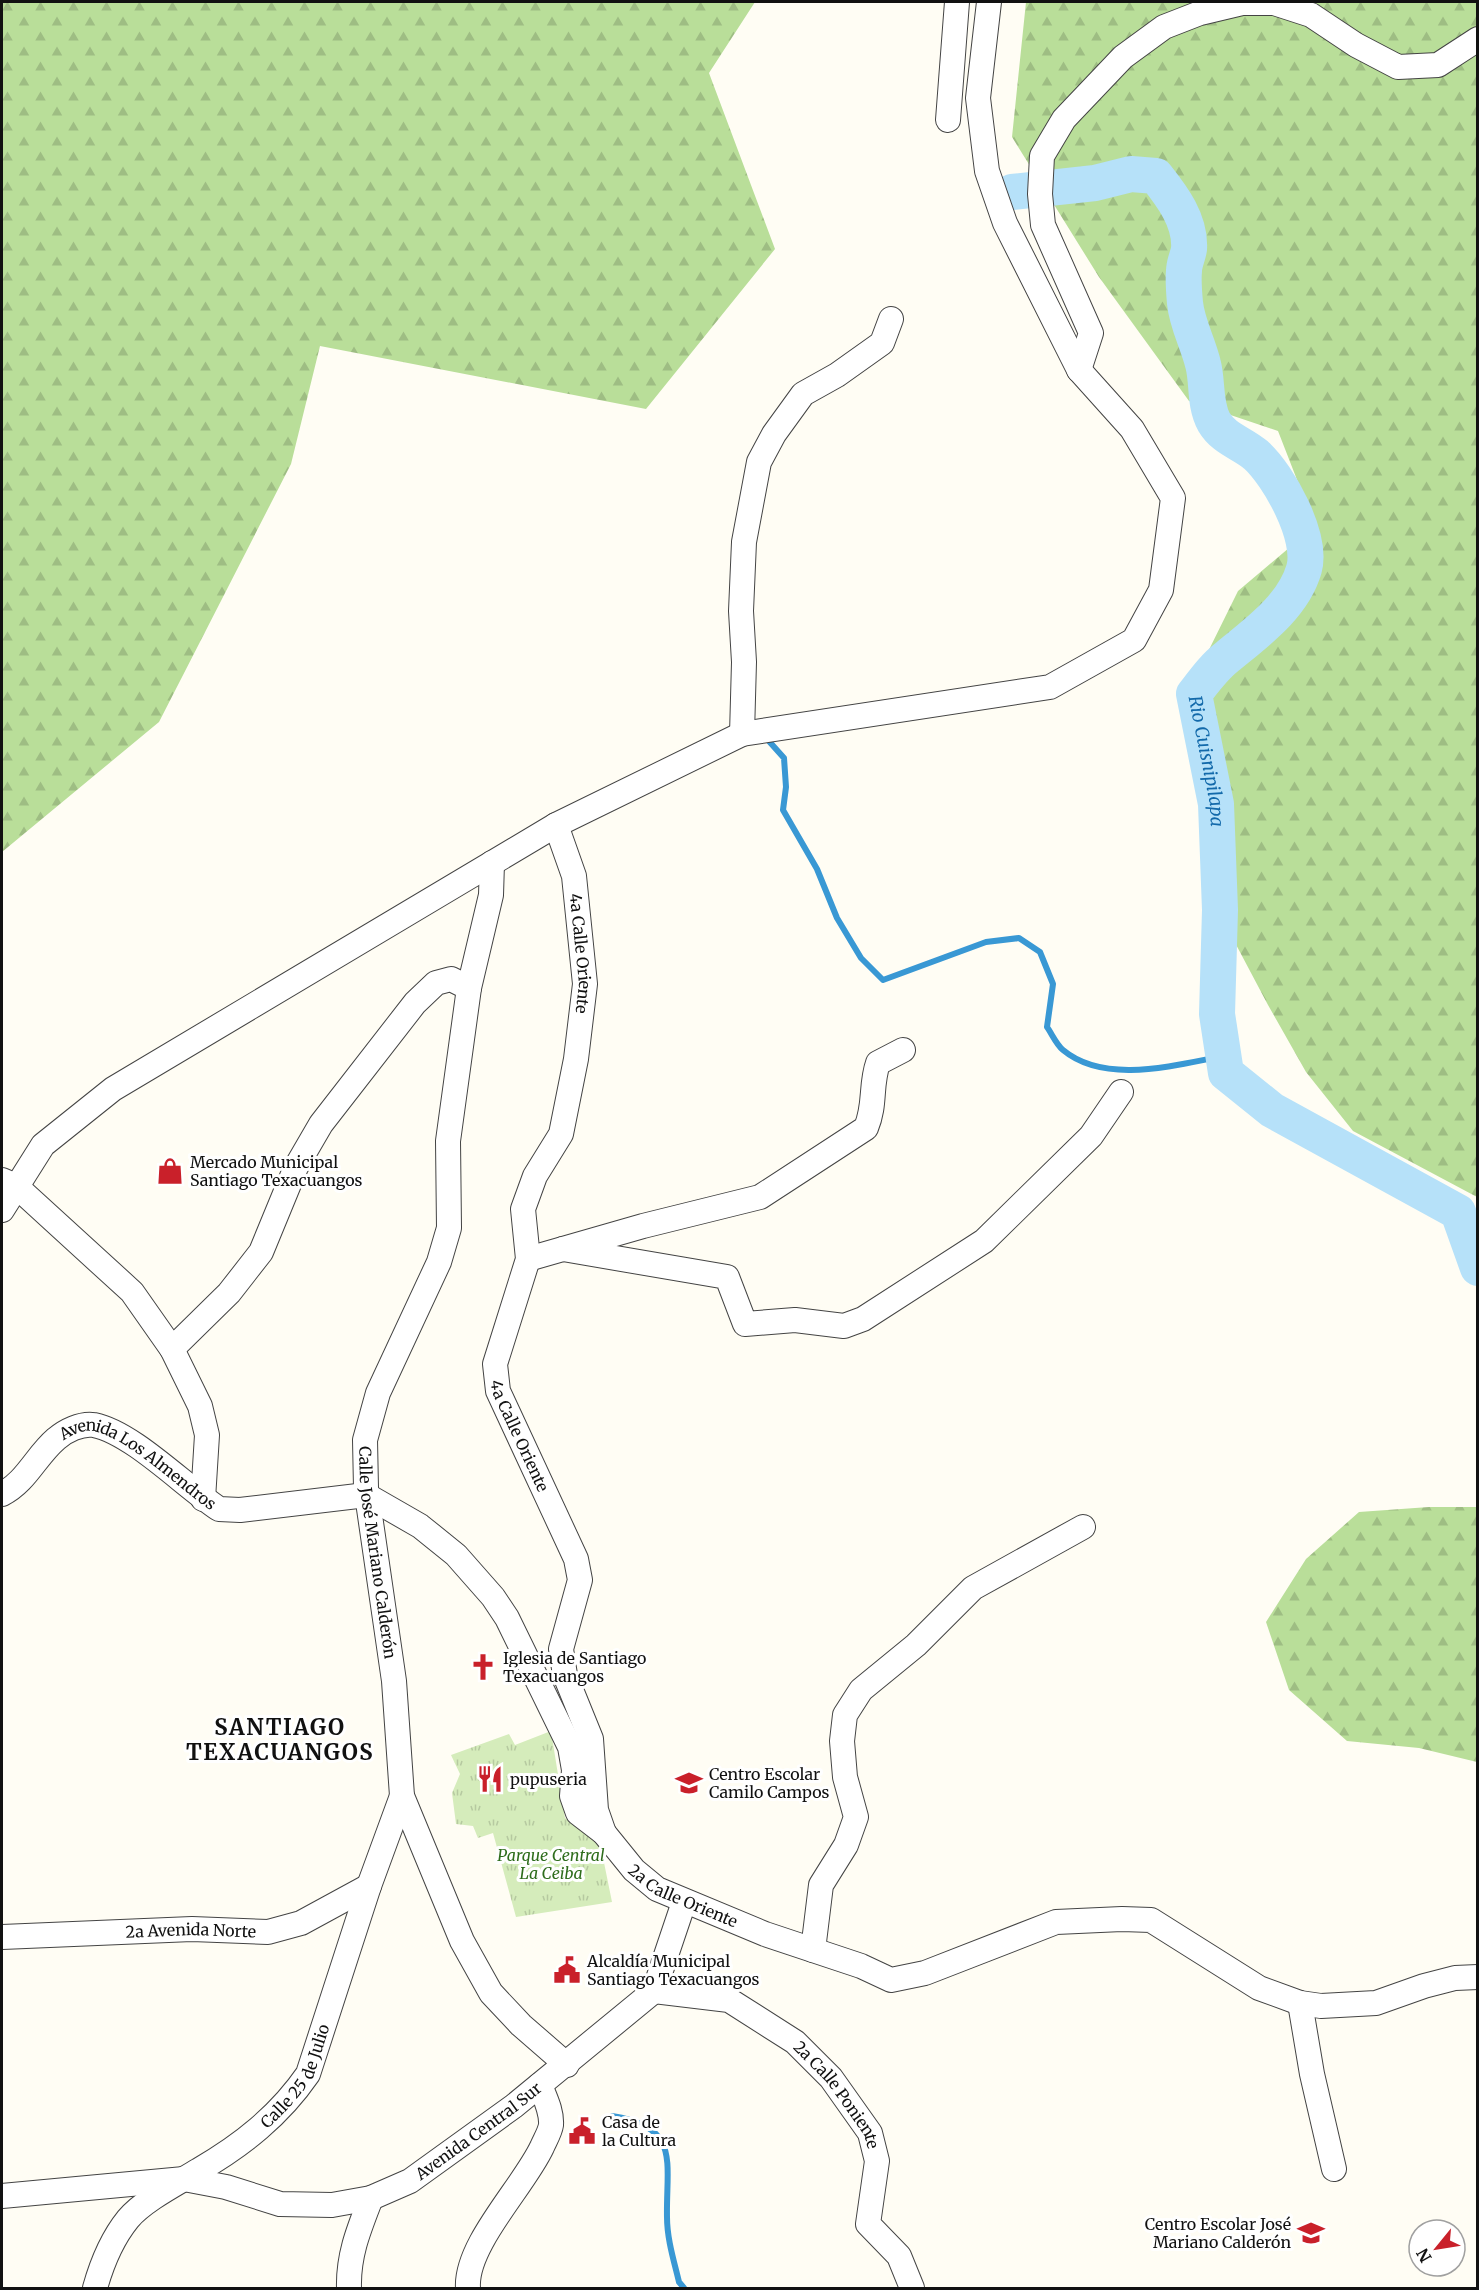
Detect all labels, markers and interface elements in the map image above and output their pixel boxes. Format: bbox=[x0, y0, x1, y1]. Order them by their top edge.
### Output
water label: Rio Cuisnipilapa bbox=[1184, 693, 1229, 827]
street label: 4a Calle Oriente bbox=[566, 892, 595, 1015]
place label: Mercado Municipal Santiago Texacuangos bbox=[190, 1152, 363, 1190]
shop icon: Mercado Municipal Santiago Texacuangos bbox=[155, 1156, 185, 1186]
street label: 4a Calle Oriente bbox=[487, 1379, 553, 1495]
street label: Avenida Los Almendros bbox=[54, 1415, 220, 1514]
street label: Calle José Mariano Calderón bbox=[355, 1446, 401, 1661]
place label: Iglesia de Santiago Texacuangos bbox=[503, 1648, 646, 1686]
church icon: Iglesia de Santiago Texacuangos bbox=[468, 1652, 498, 1682]
district label: SANTIAGO TEXACUANGOS bbox=[186, 1713, 374, 1766]
restaurant icon: pupuseria bbox=[475, 1764, 505, 1794]
place label: Centro Escolar Camilo Campos bbox=[709, 1764, 830, 1802]
school or university icon: Centro Escolar Camilo Campos bbox=[674, 1768, 704, 1798]
place label: pupuseria bbox=[510, 1769, 587, 1789]
park label: Parque Central La Ceiba bbox=[497, 1845, 605, 1883]
street label: 2a Calle Oriente bbox=[625, 1860, 741, 1932]
street label: 2a Avenida Norte bbox=[125, 1919, 256, 1942]
place label: Alcaldía Municipal Santiago Texacuangos bbox=[586, 1951, 760, 1989]
public building icon: Alcaldía Municipal Santiago Texacuangos bbox=[552, 1955, 582, 1985]
street label: Calle 25 de Julio bbox=[256, 2021, 334, 2132]
street label: 2a Calle Poniente bbox=[790, 2037, 883, 2151]
street label: Avenida Central Sur bbox=[410, 2078, 545, 2185]
place label: Casa de la Cultura bbox=[602, 2112, 677, 2150]
public building icon: Casa de la Cultura bbox=[567, 2116, 597, 2146]
place label: Centro Escolar José Mariano Calderón bbox=[1145, 2214, 1291, 2252]
school or university icon: Centro Escolar José Mariano Calderón bbox=[1296, 2218, 1326, 2248]
north arrow bbox=[1407, 2218, 1467, 2278]
text: N bbox=[1412, 2245, 1436, 2266]

